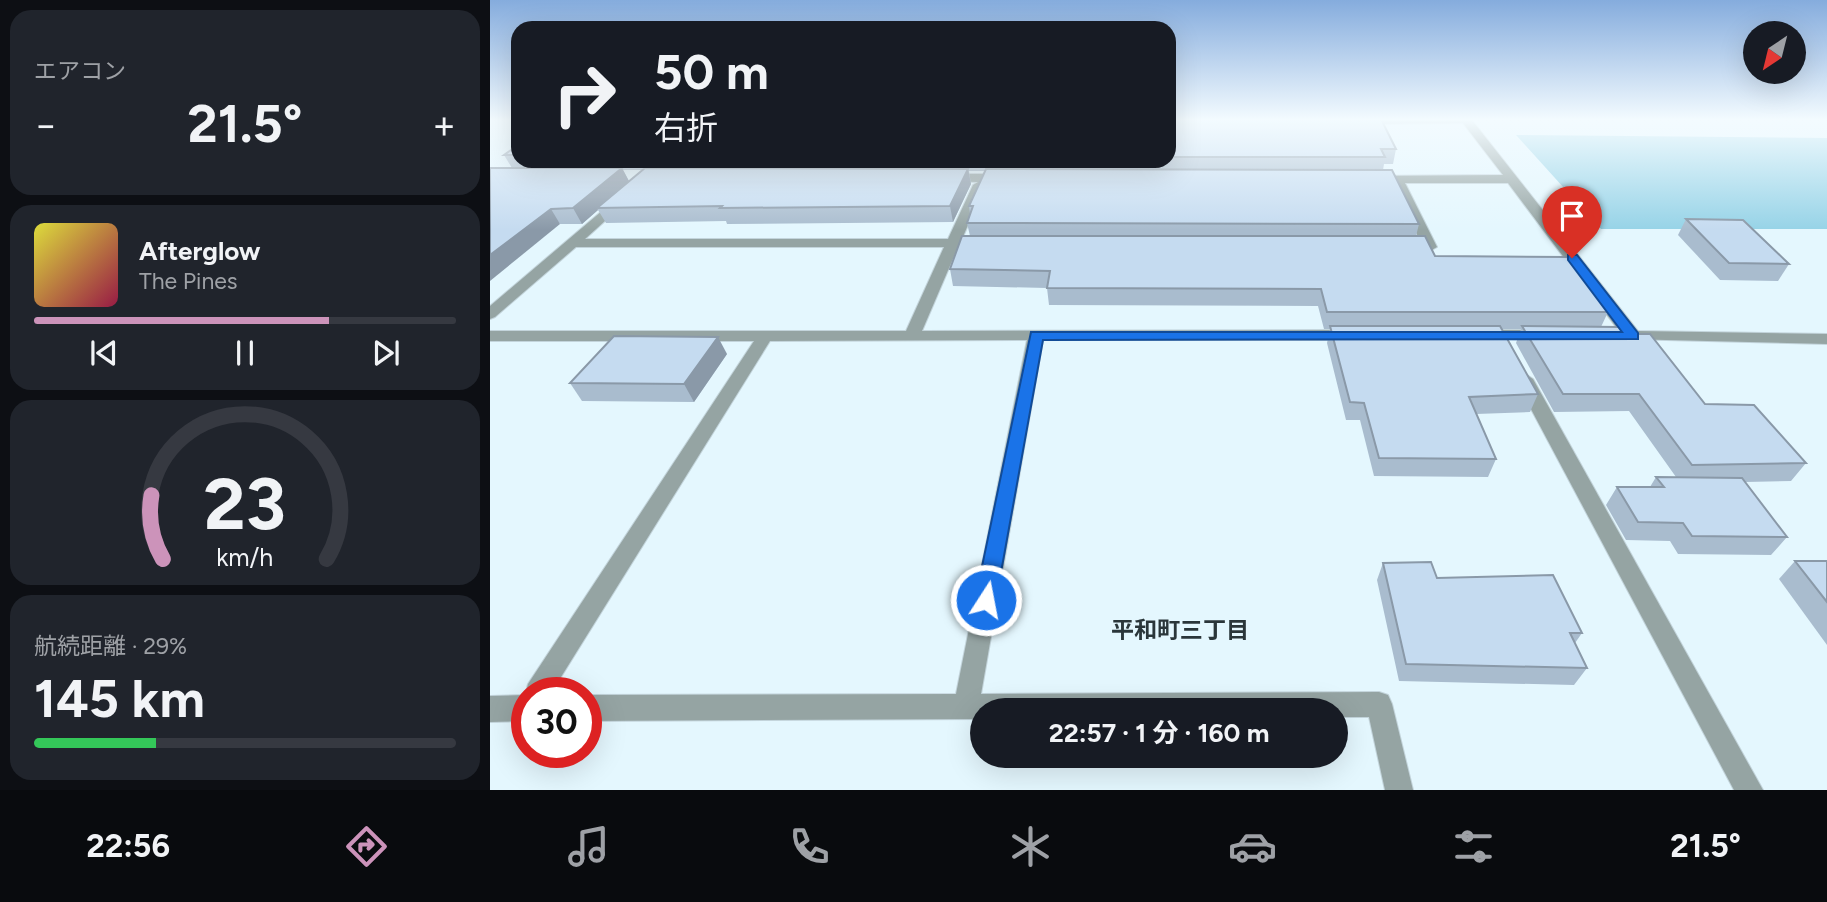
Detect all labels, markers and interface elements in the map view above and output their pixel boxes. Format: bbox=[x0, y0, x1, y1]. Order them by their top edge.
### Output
north arrow bbox=[1743, 21, 1806, 84]
map controls bbox=[1743, 21, 1806, 84]
text: 50 m bbox=[654, 42, 769, 101]
icon: right bbox=[539, 49, 630, 140]
text: エアコン bbox=[34, 57, 126, 85]
text: 21.5° bbox=[188, 93, 302, 155]
text: − bbox=[34, 102, 58, 148]
text: + bbox=[432, 102, 456, 148]
text: 右折 bbox=[654, 109, 718, 147]
pin bbox=[1542, 186, 1602, 258]
icon: arrive bbox=[1553, 197, 1591, 235]
text: Afterglow bbox=[139, 235, 261, 267]
text: The Pines bbox=[139, 267, 238, 295]
icon: previous bbox=[85, 334, 123, 372]
icon: pause bbox=[226, 334, 264, 372]
icon: next bbox=[367, 334, 405, 372]
text: 23 bbox=[204, 460, 286, 547]
text: km/h bbox=[216, 541, 274, 571]
position arrow bbox=[949, 563, 1023, 637]
district label: 平和町三丁目 bbox=[1111, 616, 1249, 644]
text: 航続距離 · 29% bbox=[34, 632, 187, 660]
text: 145 km bbox=[34, 668, 205, 730]
speed limit sign: 30 bbox=[511, 677, 602, 768]
text: 22:57 · 1 分 · 160 m bbox=[1049, 717, 1269, 749]
icon: directions bbox=[342, 822, 391, 871]
icon: music bbox=[564, 822, 613, 871]
icon: phone bbox=[785, 822, 834, 871]
icon: climate bbox=[1006, 822, 1055, 871]
icon: car bbox=[1228, 822, 1277, 871]
icon: filters bbox=[1449, 822, 1498, 871]
text: 22:56 bbox=[86, 827, 170, 865]
text: 21.5° bbox=[1670, 827, 1741, 865]

